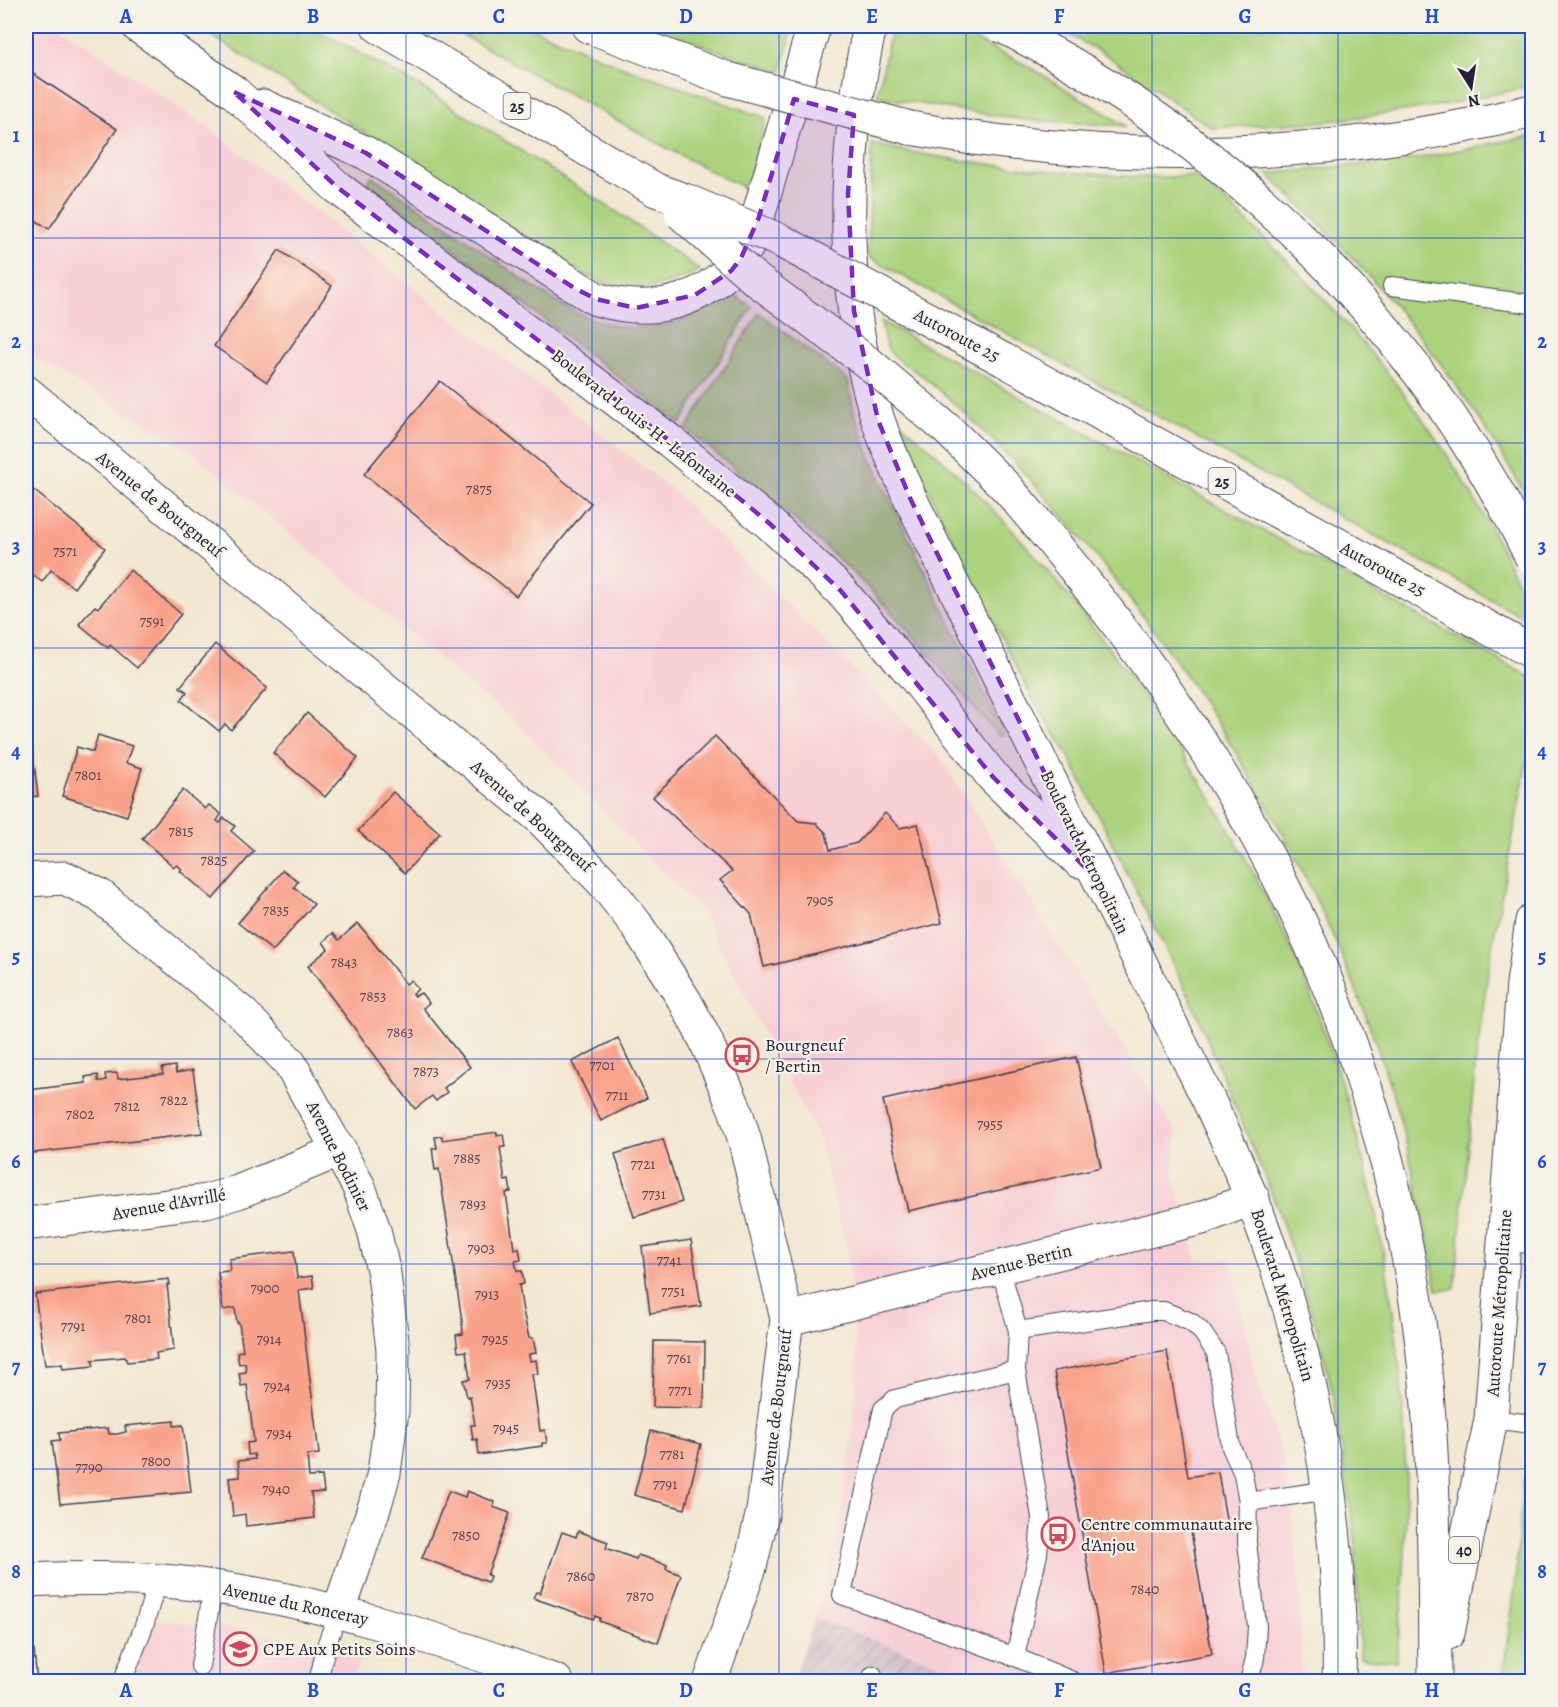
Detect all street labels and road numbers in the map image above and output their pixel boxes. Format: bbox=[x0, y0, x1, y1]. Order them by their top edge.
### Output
road number: 25 bbox=[504, 93, 530, 119]
street label: Autoroute 25 bbox=[909, 302, 1004, 368]
street label: Boulevard Louis-H.-Lafontaine bbox=[547, 343, 741, 503]
street label: Avenue de Bourgneuf bbox=[91, 445, 231, 565]
road number: 25 bbox=[1208, 468, 1236, 494]
street label: Autoroute 25 bbox=[1335, 535, 1430, 602]
street label: Avenue de Bourgneuf bbox=[465, 754, 601, 880]
street label: Boulevard Métropolitain bbox=[1035, 766, 1135, 938]
street label: Avenue Bodinier bbox=[300, 1096, 377, 1216]
street label: Avenue d'Avrillé bbox=[109, 1182, 228, 1226]
street label: Boulevard Métropolitain bbox=[1245, 1206, 1321, 1384]
street label: Autoroute Métropolitaine bbox=[1480, 1209, 1518, 1398]
street label: Avenue Bertin bbox=[967, 1238, 1074, 1286]
street label: Avenue de Bourgneuf bbox=[754, 1324, 798, 1487]
road number: 40 bbox=[1449, 1537, 1479, 1563]
street label: Avenue du Ronceray bbox=[220, 1577, 372, 1631]

